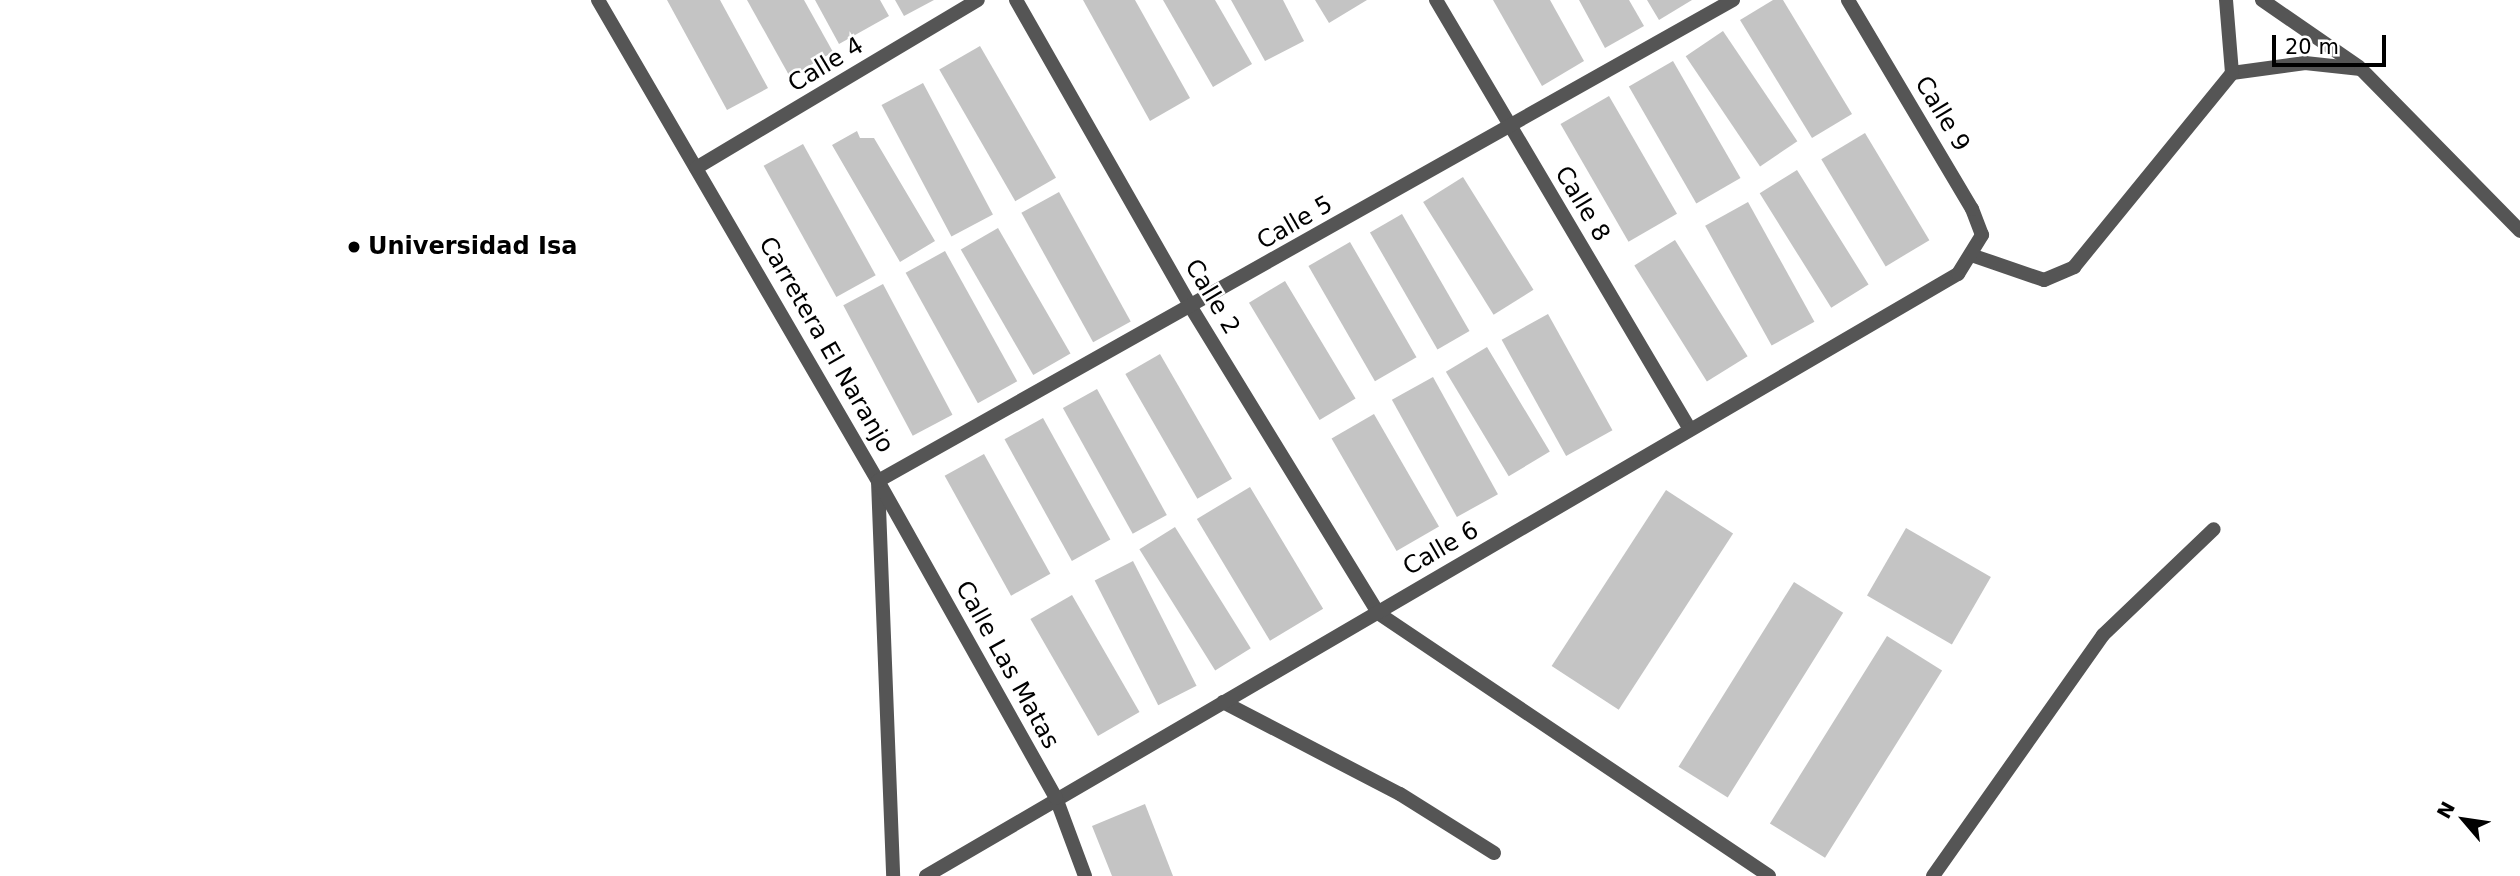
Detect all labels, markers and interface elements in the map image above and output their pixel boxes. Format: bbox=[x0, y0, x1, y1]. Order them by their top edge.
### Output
scale bar bbox=[2275, 21, 2389, 65]
street label: Calle 4 bbox=[783, 31, 869, 99]
text: 20 m bbox=[2285, 35, 2339, 59]
street label: Calle 9 bbox=[1908, 71, 1976, 157]
street label: Calle 8 bbox=[1548, 161, 1616, 247]
street label: Calle 5 bbox=[1252, 190, 1338, 256]
street label: Carretera El Naranjo bbox=[752, 232, 900, 458]
place label: Universidad Isa bbox=[368, 233, 577, 261]
marker: Universidad Isa bbox=[346, 239, 362, 255]
street label: Calle 2 bbox=[1178, 254, 1246, 340]
street label: Calle 6 bbox=[1398, 516, 1484, 582]
street label: Calle Las Matas bbox=[949, 576, 1065, 754]
north arrow bbox=[2429, 785, 2499, 855]
text: N bbox=[2432, 798, 2459, 822]

